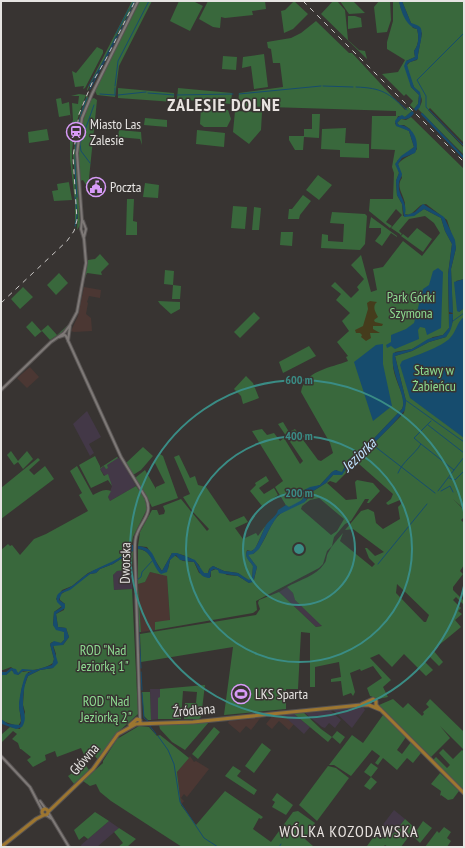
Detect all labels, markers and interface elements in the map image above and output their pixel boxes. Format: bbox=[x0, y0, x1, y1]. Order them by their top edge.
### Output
district label: ZALESIE DOLNE bbox=[167, 93, 281, 116]
place label: Miasto Las Zalesie bbox=[90, 115, 141, 149]
station icon: Miasto Las Zalesie bbox=[65, 121, 87, 143]
public building icon: Poczta bbox=[85, 176, 107, 198]
place label: Poczta bbox=[110, 178, 141, 196]
park label: Park Górki Szymona bbox=[387, 288, 435, 322]
park label: Stawy w Żabieńcu bbox=[412, 361, 456, 395]
text: 600 m bbox=[285, 372, 313, 387]
text: 400 m bbox=[285, 428, 313, 443]
water label: Jeziorka bbox=[337, 433, 381, 476]
text: 200 m bbox=[285, 485, 313, 500]
street label: Dworska bbox=[116, 542, 134, 584]
centre of rings bbox=[292, 542, 306, 556]
park label: ROD "Nad Jeziorką 1" bbox=[76, 641, 129, 675]
sports icon: LKS Sparta bbox=[230, 683, 252, 705]
place label: LKS Sparta bbox=[255, 685, 308, 703]
park label: ROD "Nad Jeziorką 2" bbox=[79, 692, 132, 726]
street label: Źródlana bbox=[172, 699, 216, 721]
street label: Główna bbox=[65, 739, 103, 779]
district label: WÓLKA KOZODAWSKA bbox=[279, 821, 419, 841]

